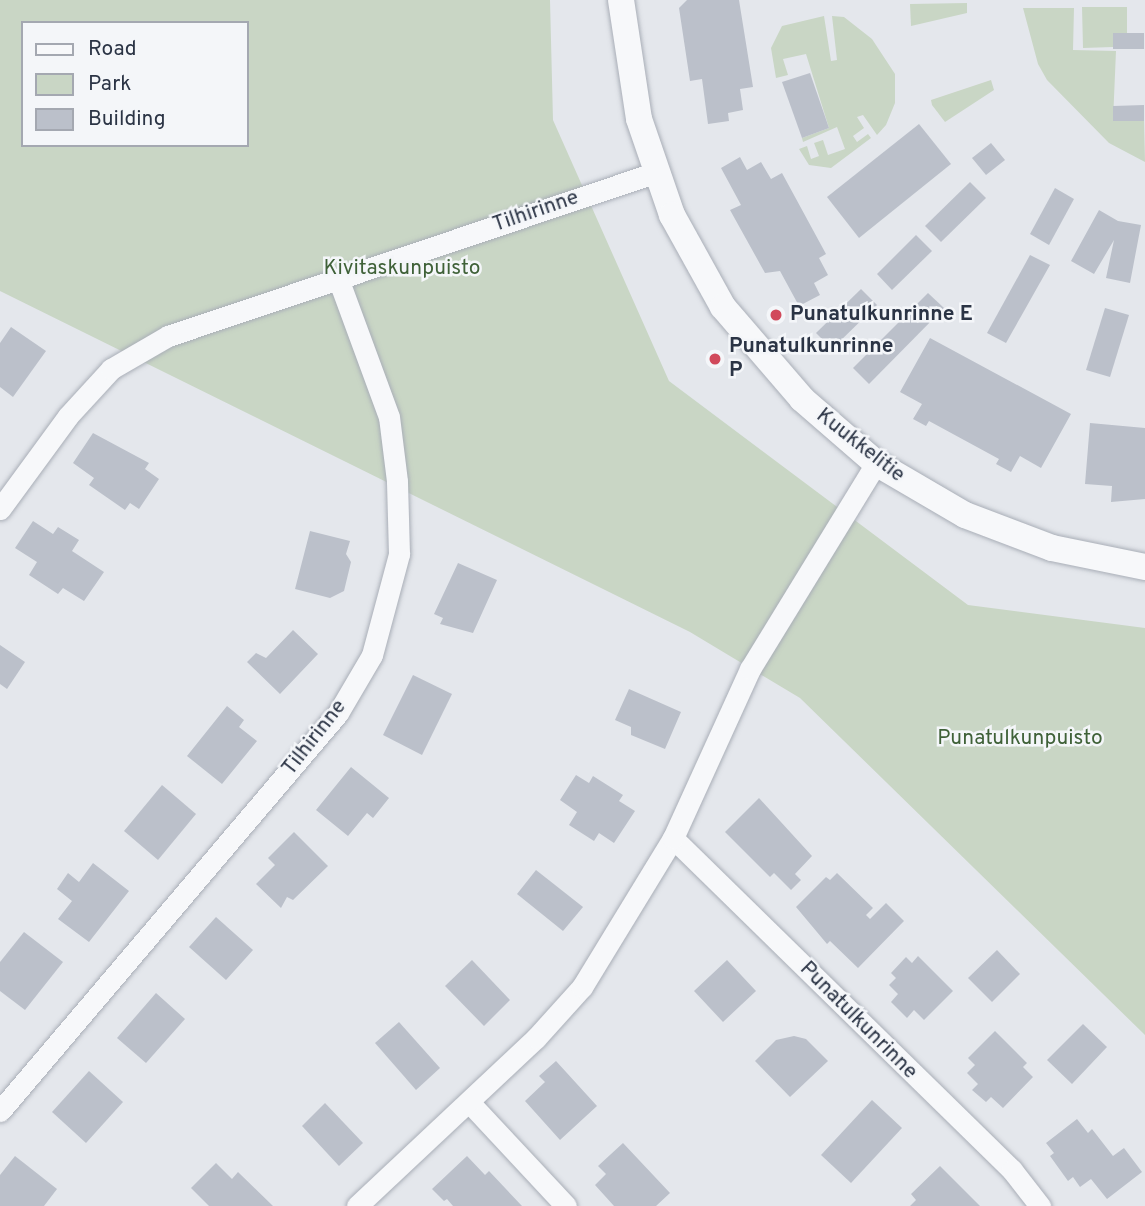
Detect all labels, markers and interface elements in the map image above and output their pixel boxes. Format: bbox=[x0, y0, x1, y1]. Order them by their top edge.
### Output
legend bbox=[21, 21, 248, 147]
text: Road bbox=[88, 36, 137, 63]
text: Park bbox=[88, 71, 131, 98]
text: Building bbox=[88, 106, 166, 133]
street label: Tilhirinne bbox=[490, 186, 582, 238]
park label: Kivitaskunpuisto bbox=[324, 256, 480, 282]
place label: Punatulkunrinne E bbox=[790, 302, 973, 328]
marker: Punatulkunrinne E bbox=[768, 307, 784, 323]
place label: Punatulkunrinne P bbox=[729, 334, 894, 384]
marker: Punatulkunrinne P bbox=[707, 351, 723, 367]
street label: Kuukkelitie bbox=[811, 404, 909, 488]
street label: Tilhirinne bbox=[278, 695, 352, 781]
park label: Punatulkunpuisto bbox=[937, 726, 1103, 752]
street label: Punatulkunrinne bbox=[794, 957, 922, 1085]

